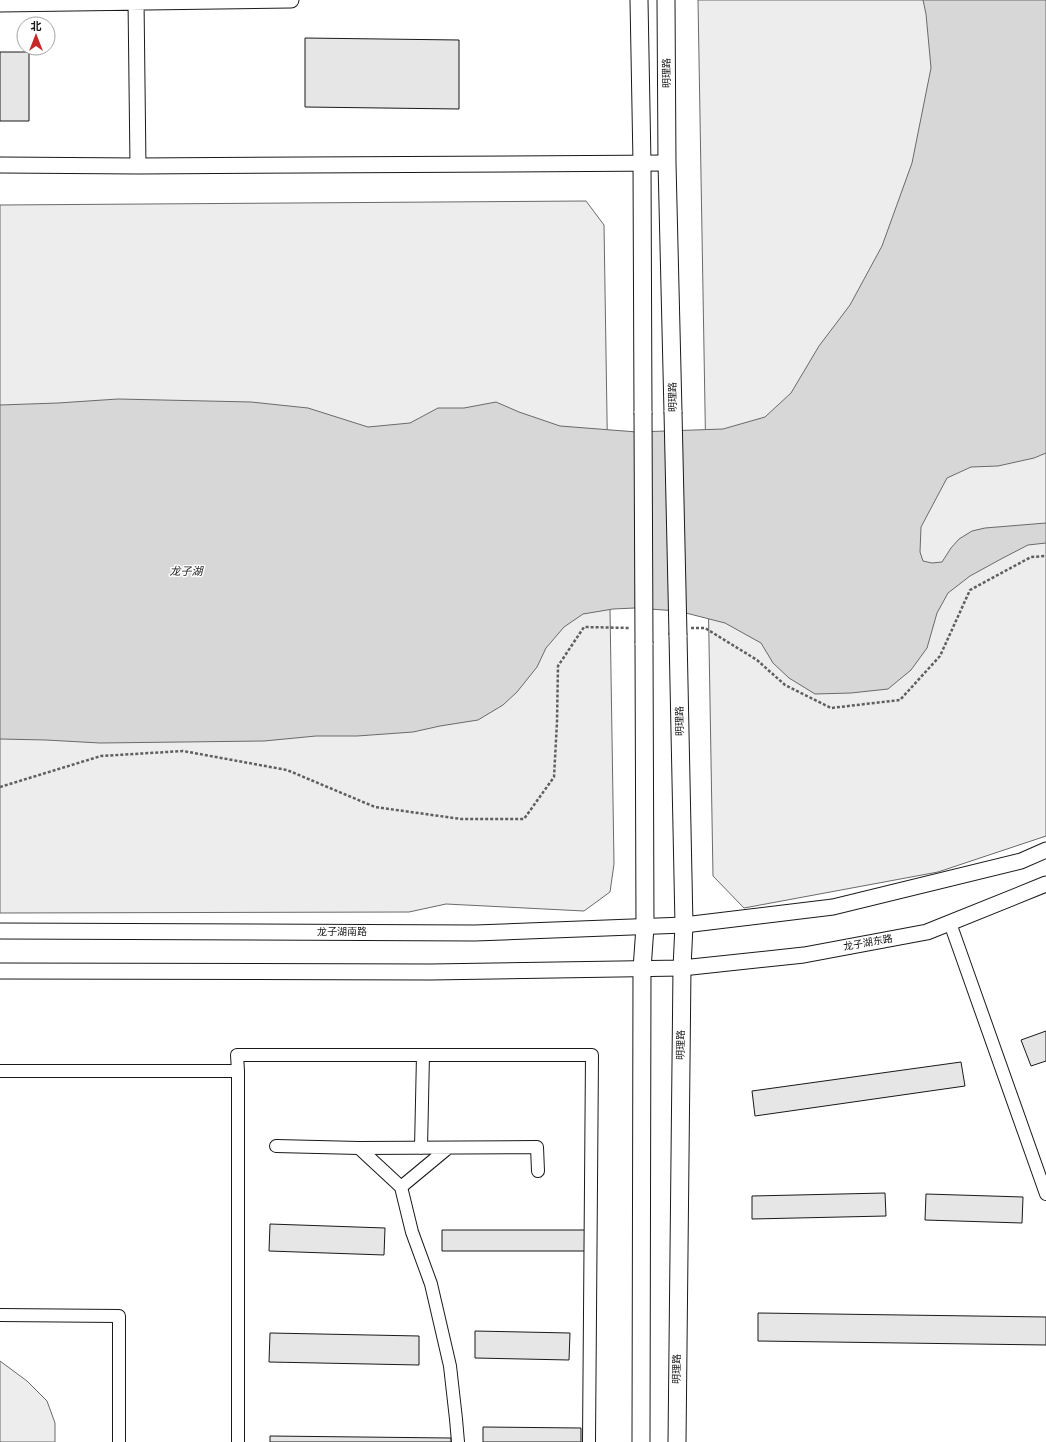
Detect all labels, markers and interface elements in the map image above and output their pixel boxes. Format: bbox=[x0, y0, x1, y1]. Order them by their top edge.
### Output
north arrow bbox=[16, 16, 56, 56]
text: 北 bbox=[31, 19, 42, 34]
street label: 明理路 bbox=[660, 58, 674, 88]
street label: 明理路 bbox=[666, 382, 680, 412]
water label: 龙子湖 bbox=[170, 564, 204, 579]
street label: 明理路 bbox=[673, 706, 687, 736]
street label: 龙子湖南路 bbox=[317, 925, 367, 939]
street label: 龙子湖东路 bbox=[842, 932, 894, 954]
street label: 明理路 bbox=[674, 1030, 688, 1060]
street label: 明理路 bbox=[670, 1354, 684, 1384]

